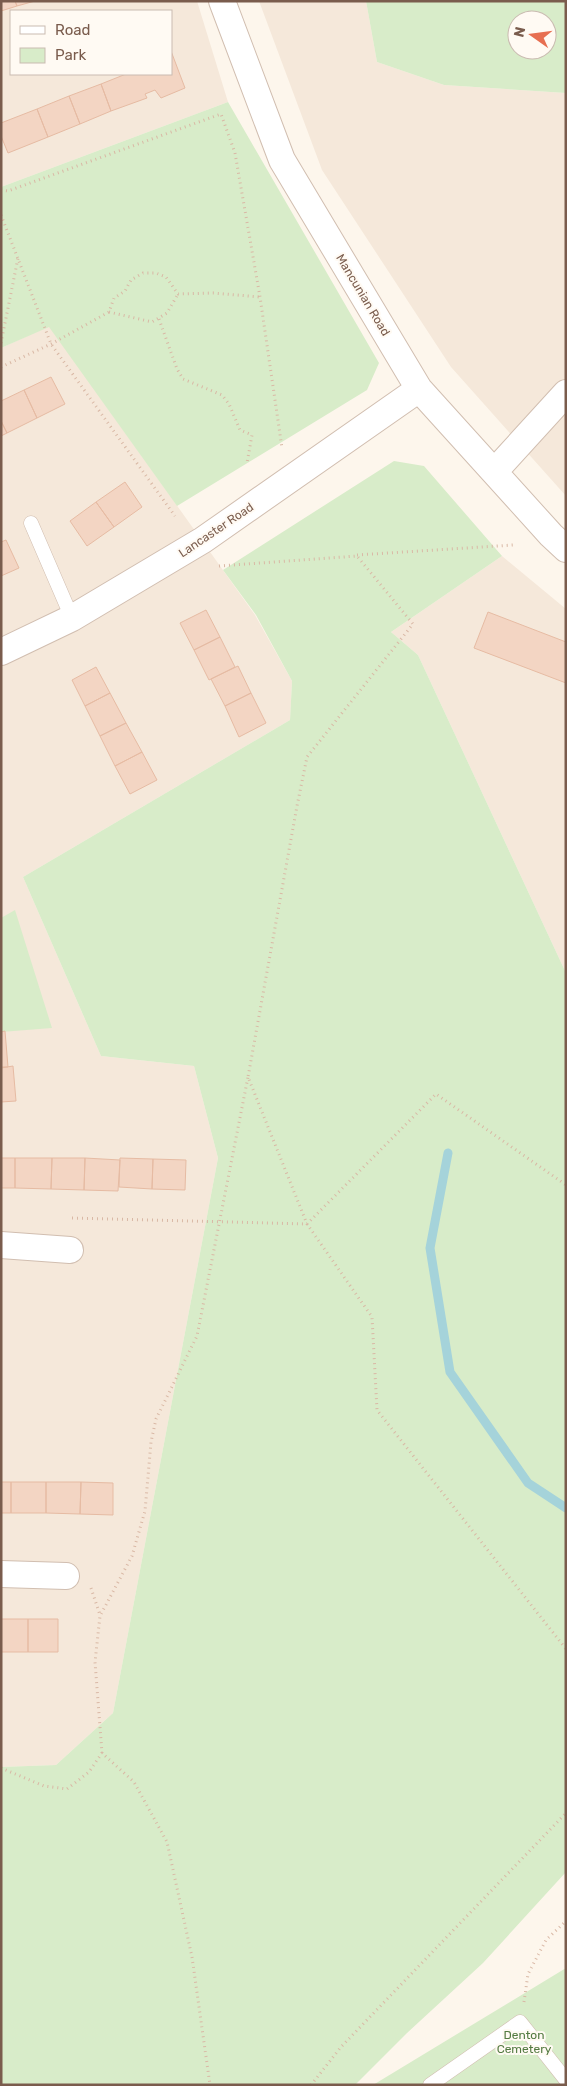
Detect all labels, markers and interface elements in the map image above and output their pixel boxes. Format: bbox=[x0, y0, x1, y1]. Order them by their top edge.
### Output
legend bbox=[10, 10, 172, 75]
north arrow bbox=[507, 10, 557, 60]
text: Road bbox=[55, 21, 91, 39]
text: N bbox=[510, 25, 529, 39]
text: Park bbox=[55, 46, 86, 64]
street label: Mancunian Road bbox=[333, 252, 393, 338]
street label: Lancaster Road bbox=[176, 500, 256, 560]
park label: Denton Cemetery bbox=[497, 2028, 552, 2056]

